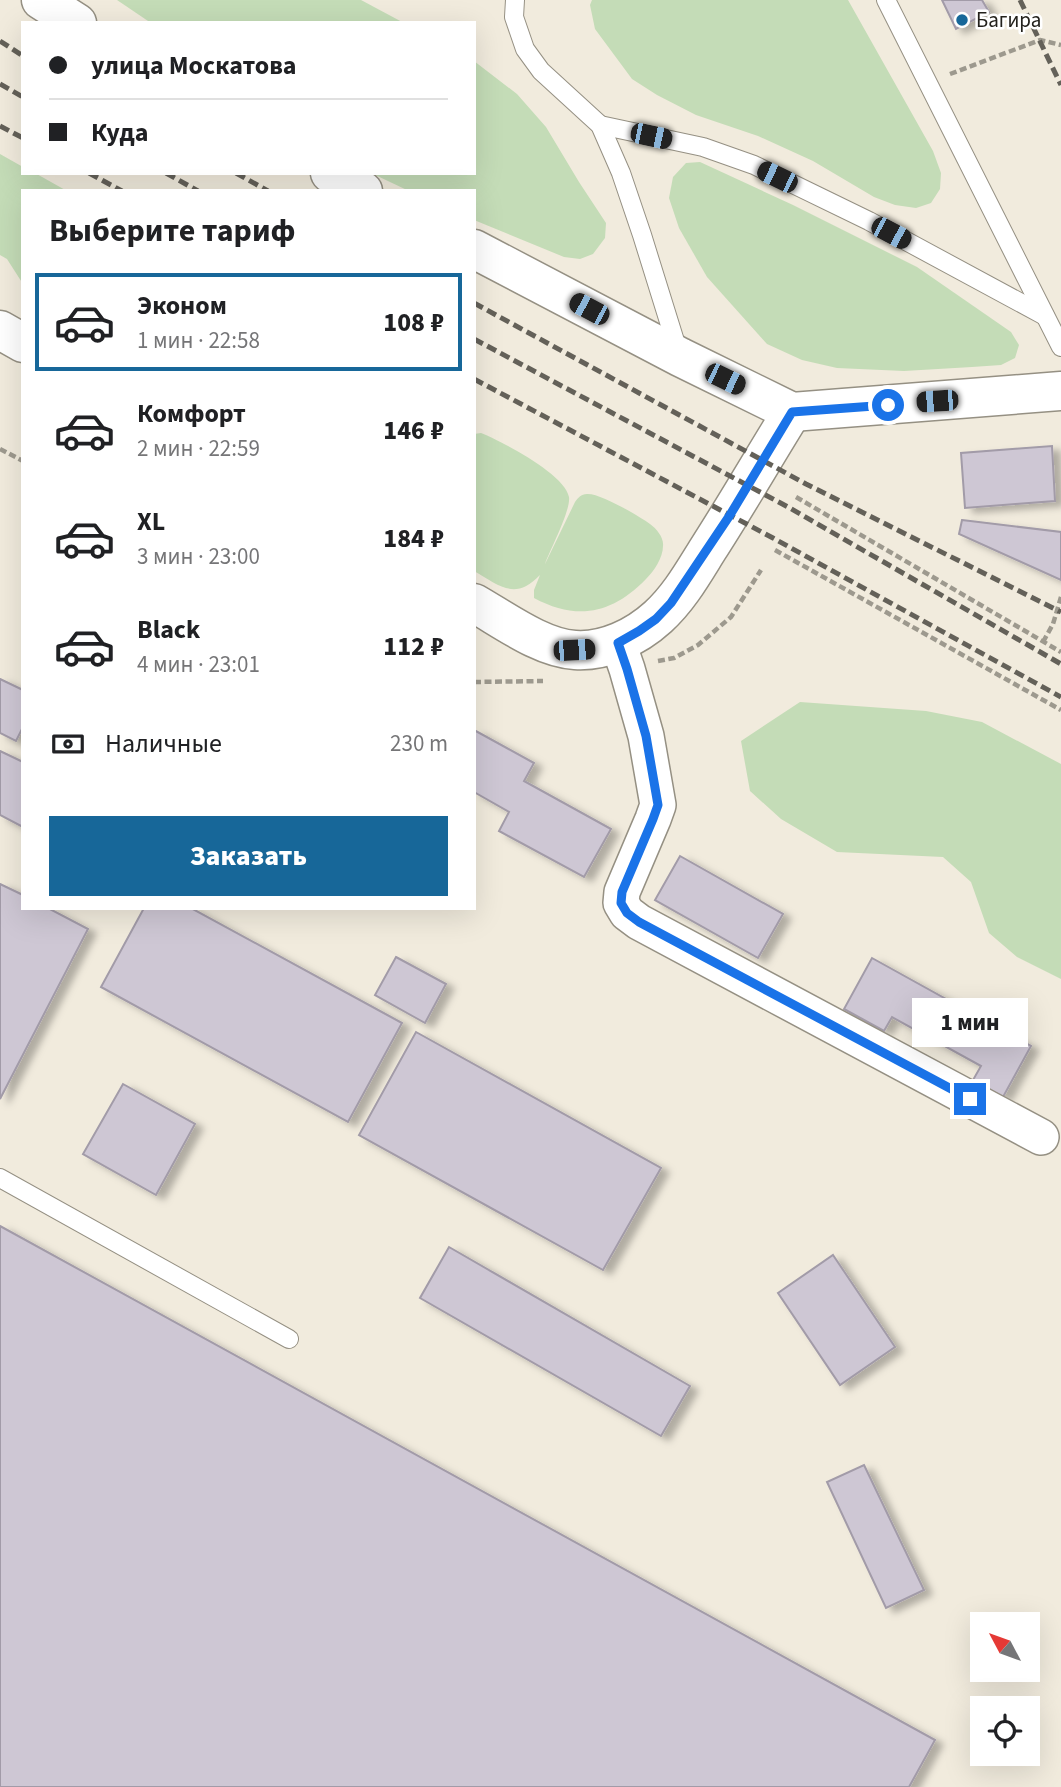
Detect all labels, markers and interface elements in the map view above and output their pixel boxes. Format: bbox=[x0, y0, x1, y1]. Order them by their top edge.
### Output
place label: Багира bbox=[976, 5, 1041, 35]
marker: Багира bbox=[954, 12, 970, 28]
text: улица Москатова bbox=[91, 47, 297, 84]
text: Куда bbox=[91, 114, 149, 151]
car bbox=[629, 121, 674, 151]
car bbox=[754, 158, 801, 196]
text: Выберите тариф bbox=[49, 208, 296, 254]
car bbox=[868, 214, 915, 252]
text: Эконом bbox=[137, 287, 227, 324]
car bbox=[566, 290, 613, 328]
icon: car bbox=[53, 291, 116, 354]
text: 108 ₽ bbox=[383, 304, 444, 341]
text: 1 мин · 22:58 bbox=[137, 324, 260, 357]
car bbox=[702, 360, 749, 398]
route start bbox=[872, 389, 904, 421]
car bbox=[916, 389, 959, 413]
text: Комфорт bbox=[137, 395, 246, 432]
icon: car bbox=[53, 399, 116, 462]
text: 146 ₽ bbox=[383, 412, 444, 449]
text: 2 мин · 22:59 bbox=[137, 432, 260, 465]
text: XL bbox=[137, 503, 165, 540]
icon: car bbox=[53, 507, 116, 570]
text: 184 ₽ bbox=[383, 520, 444, 557]
text: 3 мин · 23:00 bbox=[137, 540, 260, 573]
text: Black bbox=[137, 611, 200, 648]
icon: car bbox=[53, 615, 116, 678]
text: 112 ₽ bbox=[383, 628, 444, 665]
car bbox=[553, 638, 596, 662]
text: 4 мин · 23:01 bbox=[137, 648, 260, 681]
icon: cash bbox=[49, 725, 87, 763]
text: Наличные bbox=[105, 725, 222, 762]
text: 230 m bbox=[390, 727, 448, 760]
button: Заказать bbox=[49, 816, 448, 896]
callout: 1 мин bbox=[912, 998, 1028, 1046]
text: 1 мин bbox=[940, 1006, 1000, 1039]
route end bbox=[954, 1083, 986, 1115]
north arrow bbox=[970, 1612, 1040, 1682]
map controls bbox=[970, 1612, 1040, 1766]
button: locate bbox=[970, 1696, 1040, 1766]

